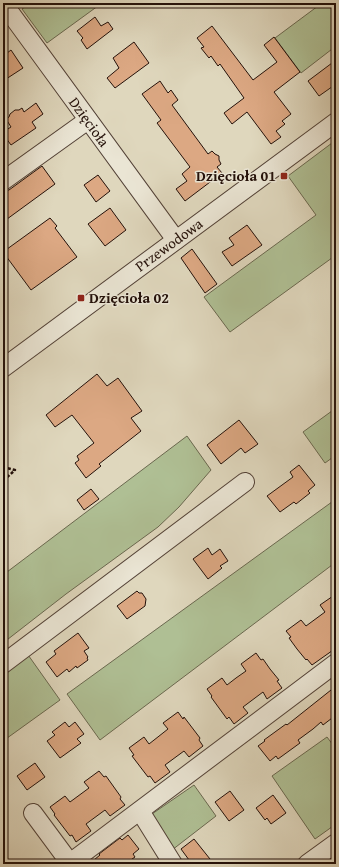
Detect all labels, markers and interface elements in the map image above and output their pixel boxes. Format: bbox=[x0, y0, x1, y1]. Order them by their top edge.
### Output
street label: Dzięcioła bbox=[64, 93, 115, 151]
place label: Dzięcioła 01 bbox=[196, 165, 276, 186]
marker: Dzięcioła 01 bbox=[279, 171, 289, 181]
street label: Przewodowa bbox=[131, 213, 207, 276]
place label: Dzięcioła 02 bbox=[89, 287, 169, 308]
marker: Dzięcioła 02 bbox=[76, 293, 86, 303]

